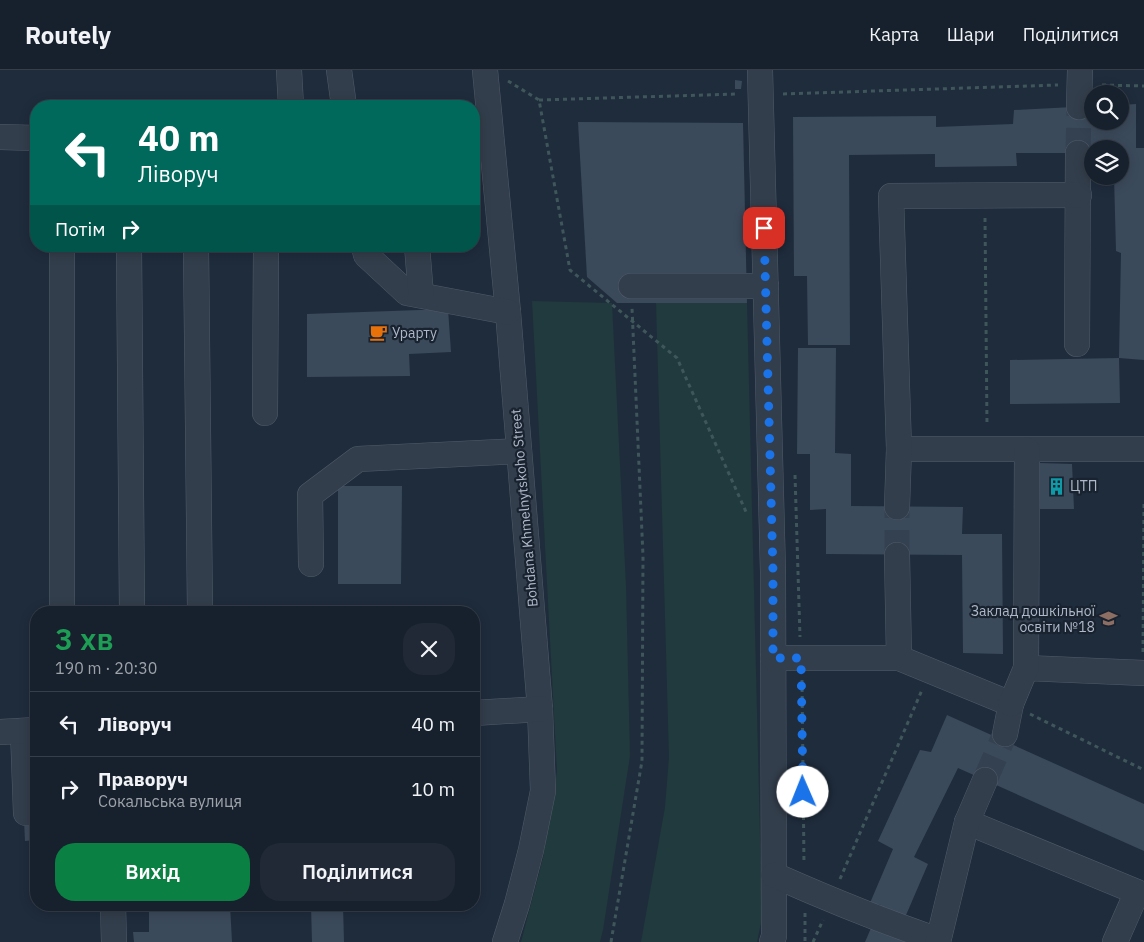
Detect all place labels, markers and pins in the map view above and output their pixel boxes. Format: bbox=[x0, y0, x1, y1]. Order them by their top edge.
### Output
pin bbox=[743, 207, 785, 249]
cafe icon: Урарту bbox=[368, 323, 388, 343]
place label: Урарту bbox=[392, 324, 437, 342]
building icon: ЦТП bbox=[1046, 476, 1066, 496]
place label: ЦТП bbox=[1070, 477, 1097, 495]
place label: Заклад дошкільної освіти №18 bbox=[971, 602, 1095, 636]
school or university icon: Заклад дошкільної освіти №18 bbox=[1099, 609, 1119, 629]

